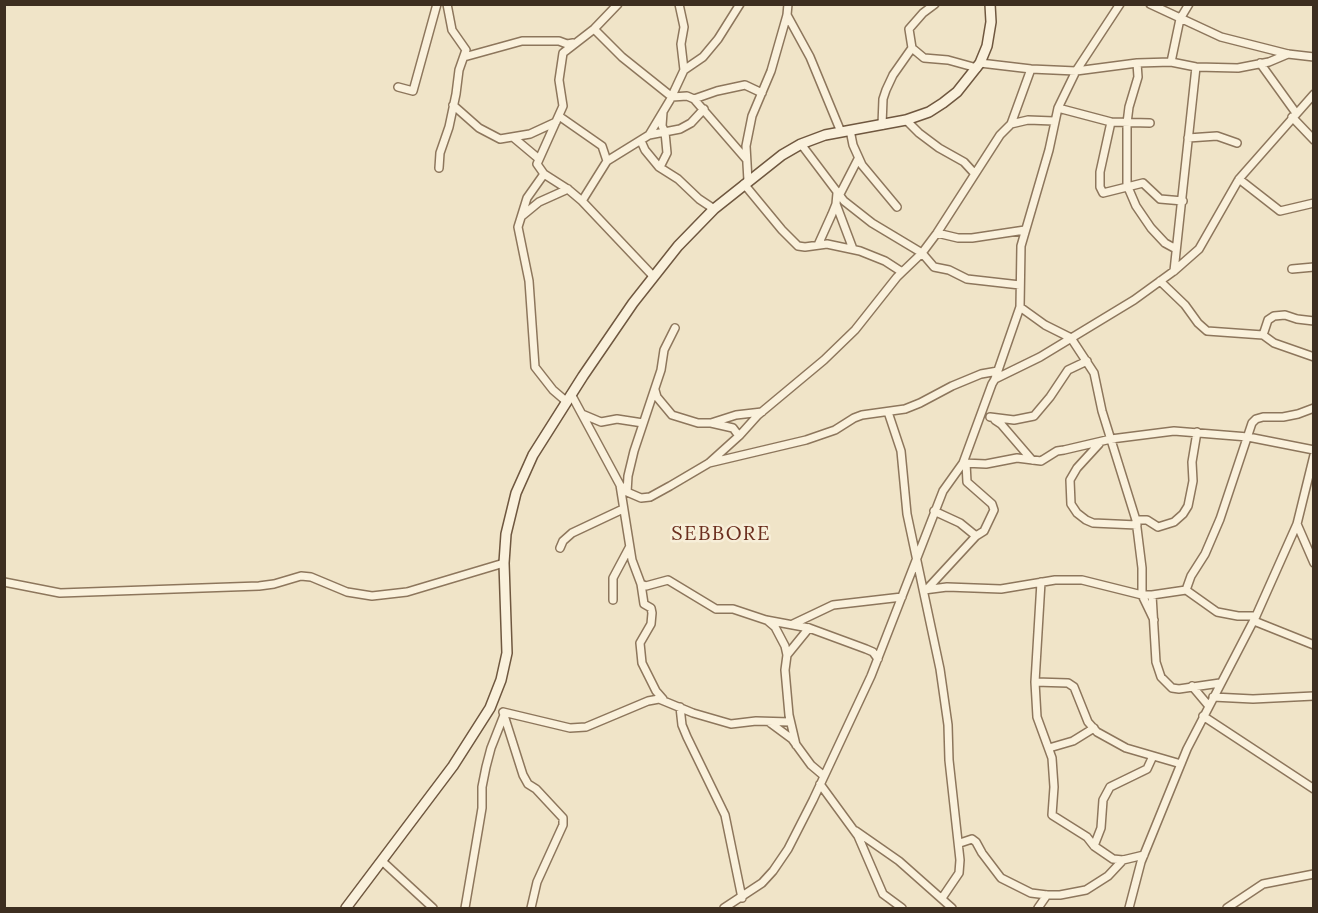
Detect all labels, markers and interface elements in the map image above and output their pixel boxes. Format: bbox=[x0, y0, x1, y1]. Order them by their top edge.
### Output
district label: SEBBORE bbox=[671, 522, 771, 546]

